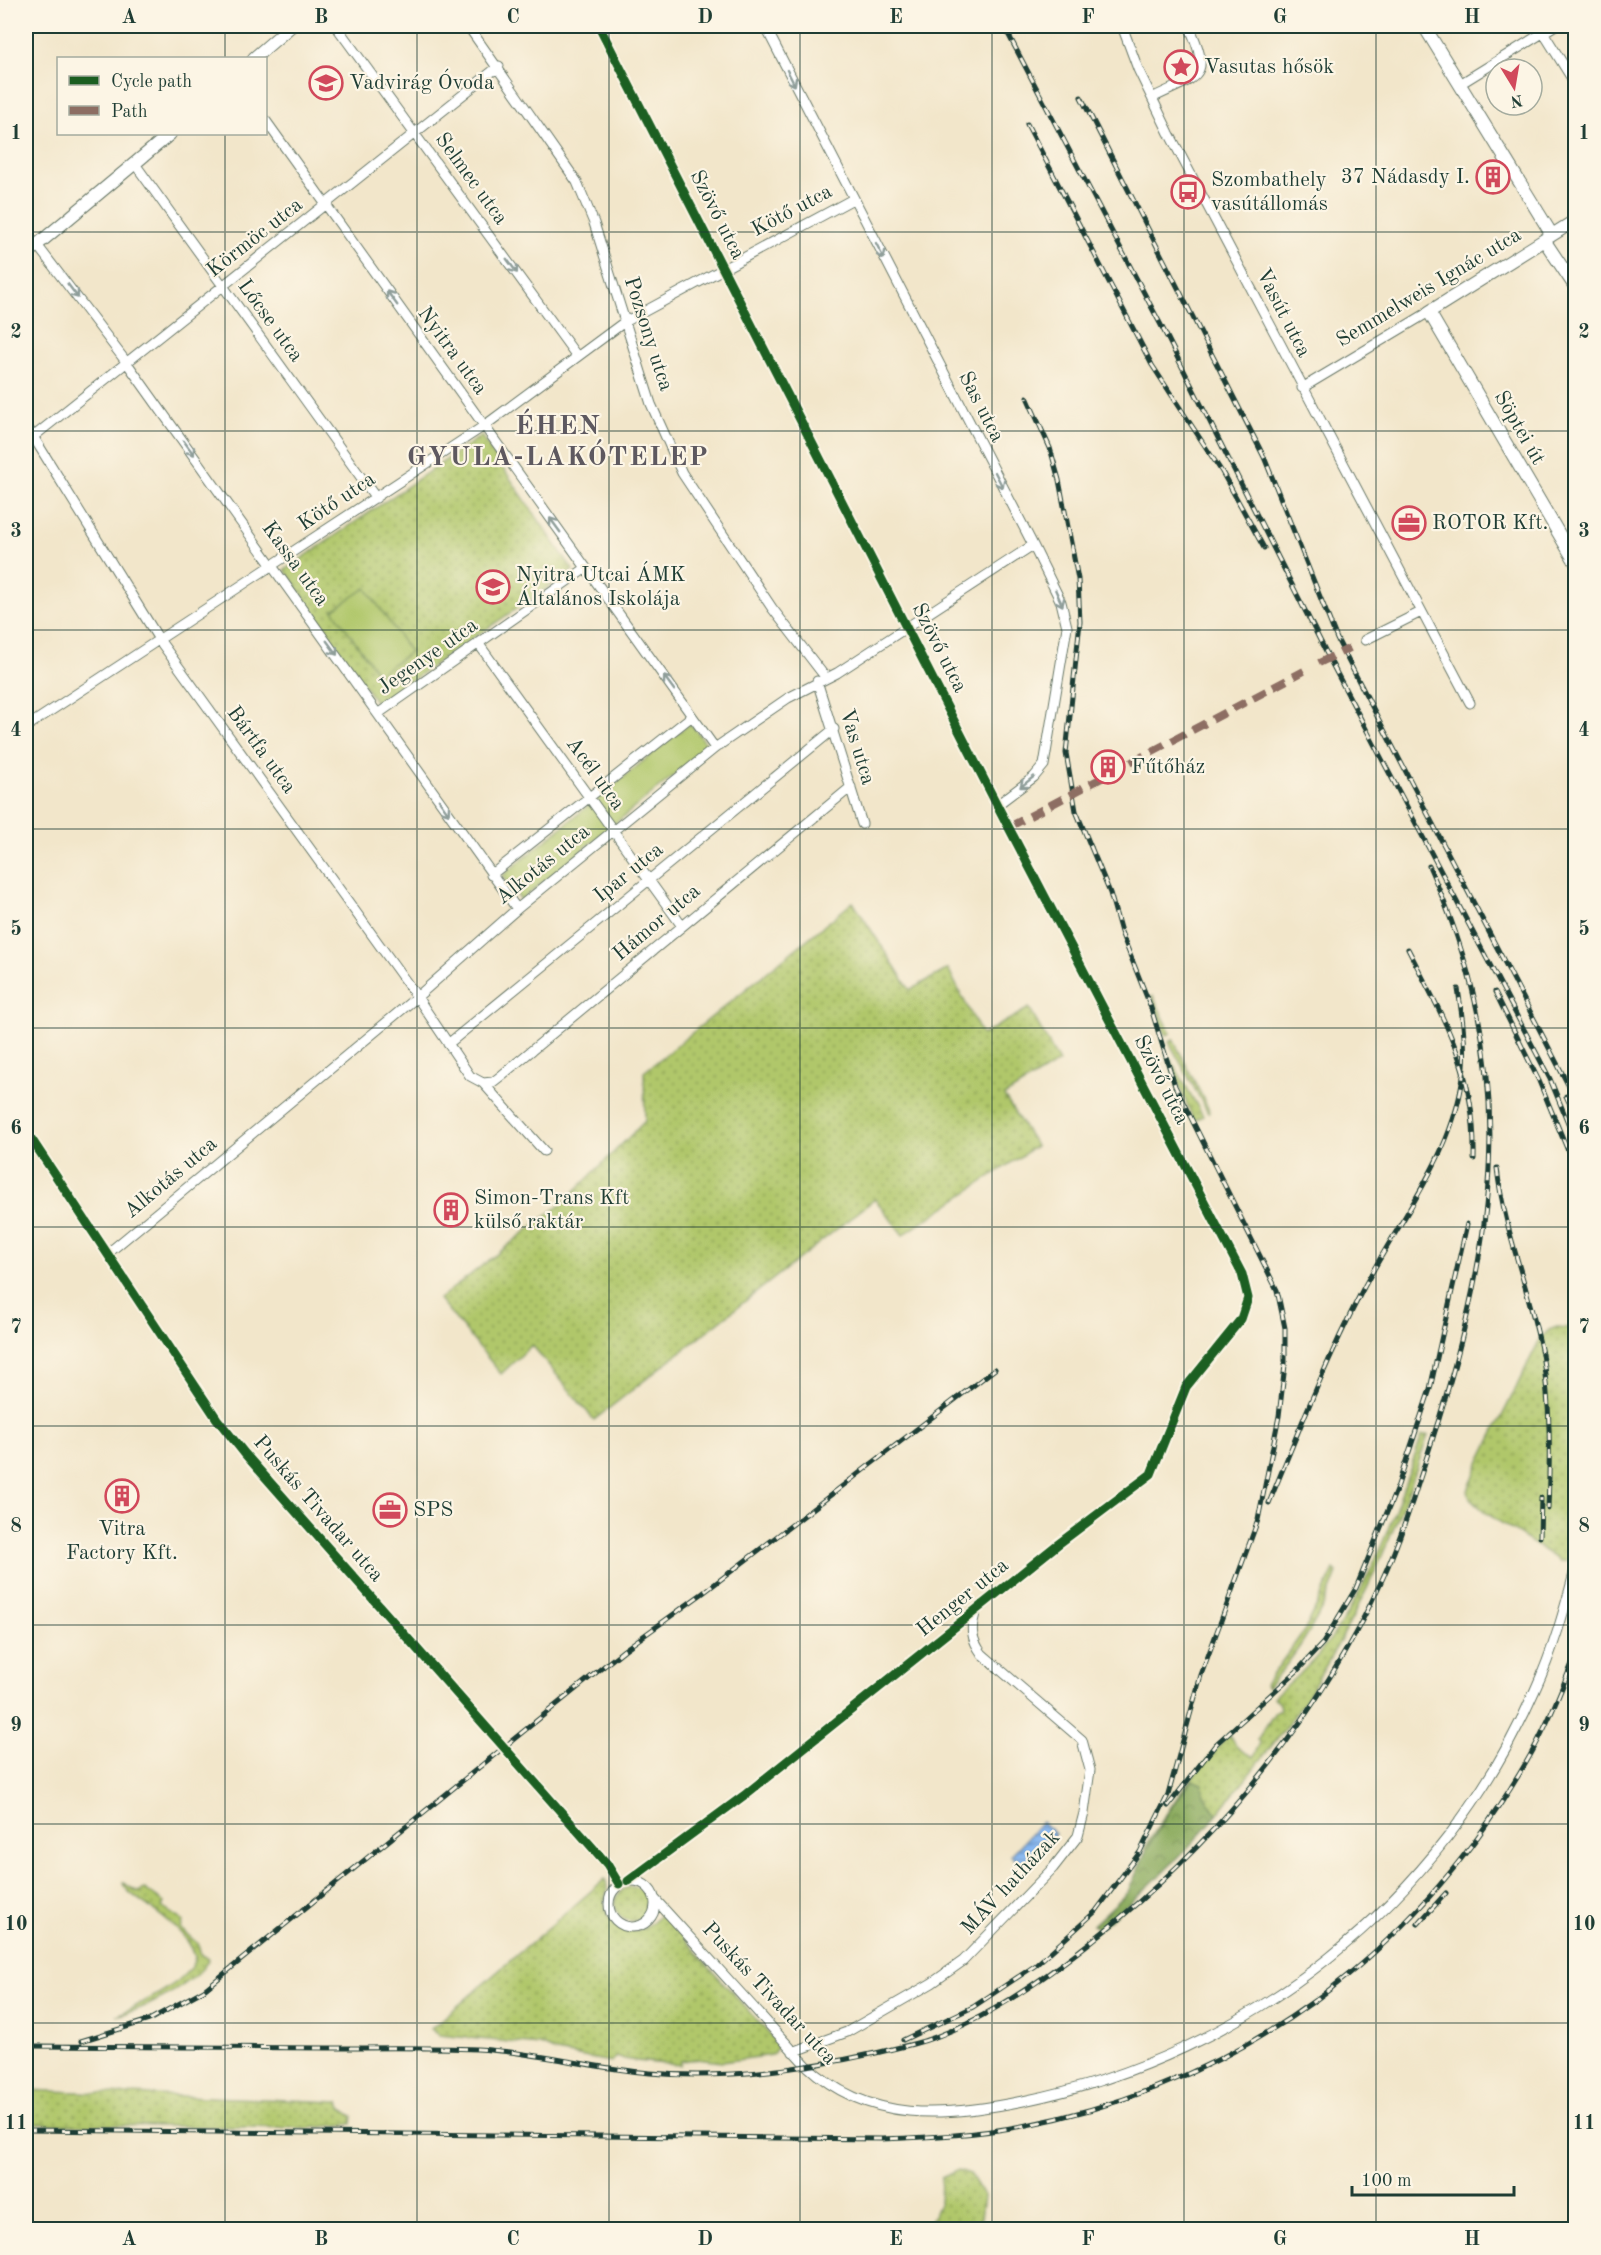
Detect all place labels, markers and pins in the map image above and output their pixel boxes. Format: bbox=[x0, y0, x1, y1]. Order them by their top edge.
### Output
place icon: Vasutas hősök bbox=[1163, 49, 1199, 85]
place label: Vasutas hősök bbox=[1204, 57, 1334, 78]
school or university icon: Vadvirág Óvoda bbox=[308, 65, 344, 101]
place label: Vadvirág Óvoda bbox=[349, 68, 494, 94]
building icon: 37 Nádasdy I. bbox=[1475, 159, 1511, 195]
place label: 37 Nádasdy I. bbox=[1341, 167, 1470, 188]
place label: Szombathely vasútállomás bbox=[1211, 170, 1328, 215]
bus stop icon: Szombathely vasútállomás bbox=[1170, 174, 1206, 210]
office icon: ROTOR Kft. bbox=[1391, 505, 1427, 541]
place label: ROTOR Kft. bbox=[1432, 513, 1548, 534]
place label: Nyitra Utcai ÁMK Általános Iskolája bbox=[516, 561, 686, 610]
school or university icon: Nyitra Utcai ÁMK Általános Iskolája bbox=[475, 569, 511, 605]
building icon: Fűtőház bbox=[1090, 749, 1126, 785]
place label: Fűtőház bbox=[1131, 757, 1205, 778]
place label: Simon-Trans Kft külső raktár bbox=[474, 1188, 629, 1233]
building icon: Simon-Trans Kft külső raktár bbox=[433, 1192, 469, 1228]
building icon: Vitra Factory Kft. bbox=[104, 1478, 140, 1514]
office icon: SPS bbox=[372, 1492, 408, 1528]
place label: SPS bbox=[413, 1500, 453, 1521]
place label: Vitra Factory Kft. bbox=[66, 1519, 178, 1564]

